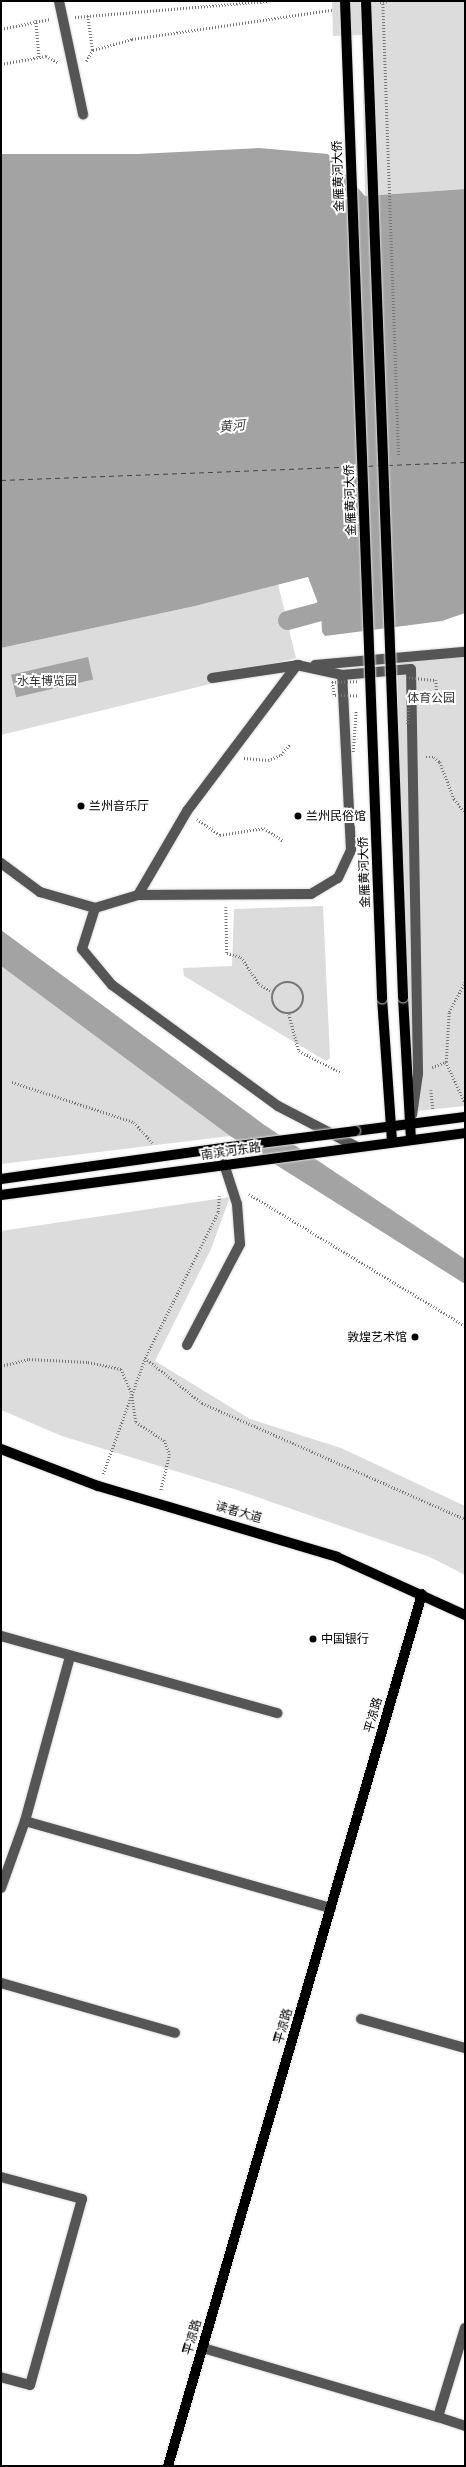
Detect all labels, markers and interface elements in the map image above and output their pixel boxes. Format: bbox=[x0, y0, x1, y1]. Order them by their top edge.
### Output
street label: 金雁黄河大侨 bbox=[330, 140, 346, 212]
water label: 黄河 bbox=[218, 417, 246, 435]
street label: 金雁黄河大侨 bbox=[342, 464, 358, 536]
park label: 水车博览园 bbox=[17, 674, 77, 688]
park label: 体育公园 bbox=[407, 691, 455, 705]
place label: 兰州音乐厅 bbox=[89, 799, 149, 813]
marker: 兰州音乐厅 bbox=[76, 801, 86, 811]
place label: 兰州民俗馆 bbox=[306, 809, 366, 823]
marker: 兰州民俗馆 bbox=[293, 811, 303, 821]
street label: 金雁黄河大侨 bbox=[356, 836, 372, 908]
street label: 南滨河东路 bbox=[200, 1140, 262, 1162]
place label: 敦煌艺术馆 bbox=[347, 1330, 407, 1344]
marker: 敦煌艺术馆 bbox=[410, 1332, 420, 1342]
street label: 读者大道 bbox=[214, 1498, 264, 1526]
place label: 中国银行 bbox=[321, 1632, 369, 1646]
marker: 中国银行 bbox=[308, 1634, 318, 1644]
street label: 平凉路 bbox=[361, 1696, 385, 1734]
street label: 平凉路 bbox=[271, 2007, 295, 2045]
street label: 平凉路 bbox=[180, 2318, 204, 2356]

